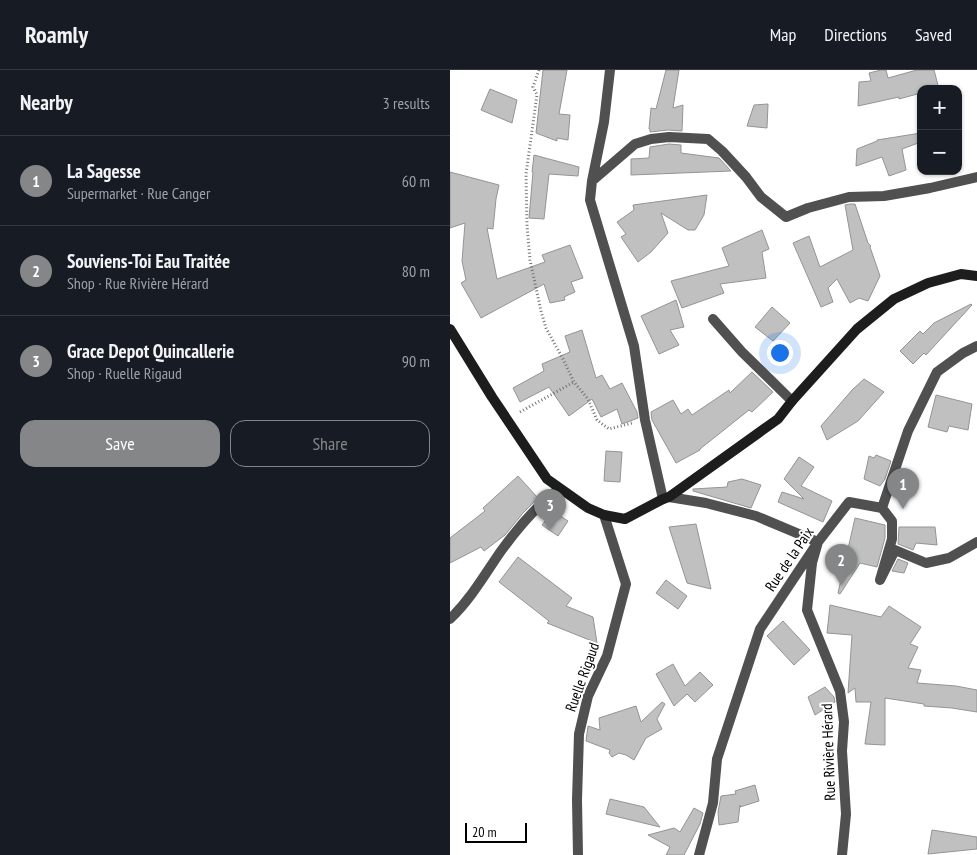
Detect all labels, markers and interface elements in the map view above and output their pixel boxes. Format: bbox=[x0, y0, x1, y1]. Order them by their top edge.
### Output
text: Roamly bbox=[25, 19, 88, 50]
text: Map bbox=[770, 23, 796, 46]
text: Directions bbox=[824, 23, 887, 46]
text: Saved bbox=[915, 23, 952, 46]
map controls bbox=[917, 85, 962, 175]
button: + bbox=[917, 85, 962, 130]
text: Nearby bbox=[20, 89, 73, 116]
text: 3 results bbox=[383, 93, 430, 113]
button: − bbox=[917, 130, 962, 175]
text: La Sagesse bbox=[67, 159, 141, 183]
text: 1 bbox=[32, 171, 40, 191]
text: 60 m bbox=[402, 171, 430, 191]
text: Supermarket · Rue Canger bbox=[67, 183, 210, 203]
text: Souviens-Toi Eau Traitée bbox=[67, 249, 230, 273]
text: 2 bbox=[32, 261, 40, 281]
text: 80 m bbox=[402, 261, 430, 281]
text: Shop · Rue Rivière Hérard bbox=[67, 273, 209, 293]
text: Grace Depot Quincallerie bbox=[67, 339, 234, 363]
your location bbox=[767, 340, 793, 366]
text: 3 bbox=[32, 351, 40, 371]
text: 90 m bbox=[402, 351, 430, 371]
text: Shop · Ruelle Rigaud bbox=[67, 363, 182, 383]
button: Save bbox=[20, 420, 220, 467]
button: Share bbox=[230, 420, 430, 467]
pin: 1 bbox=[887, 468, 919, 509]
pin: 3 bbox=[534, 489, 566, 530]
street label: Rue de la Paix bbox=[761, 523, 817, 595]
pin: 2 bbox=[825, 544, 857, 585]
street label: Ruelle Rigaud bbox=[561, 640, 603, 714]
street label: Rue Rivière Hérard bbox=[817, 703, 839, 801]
scale bar bbox=[465, 820, 528, 843]
text: 20 m bbox=[472, 823, 497, 841]

